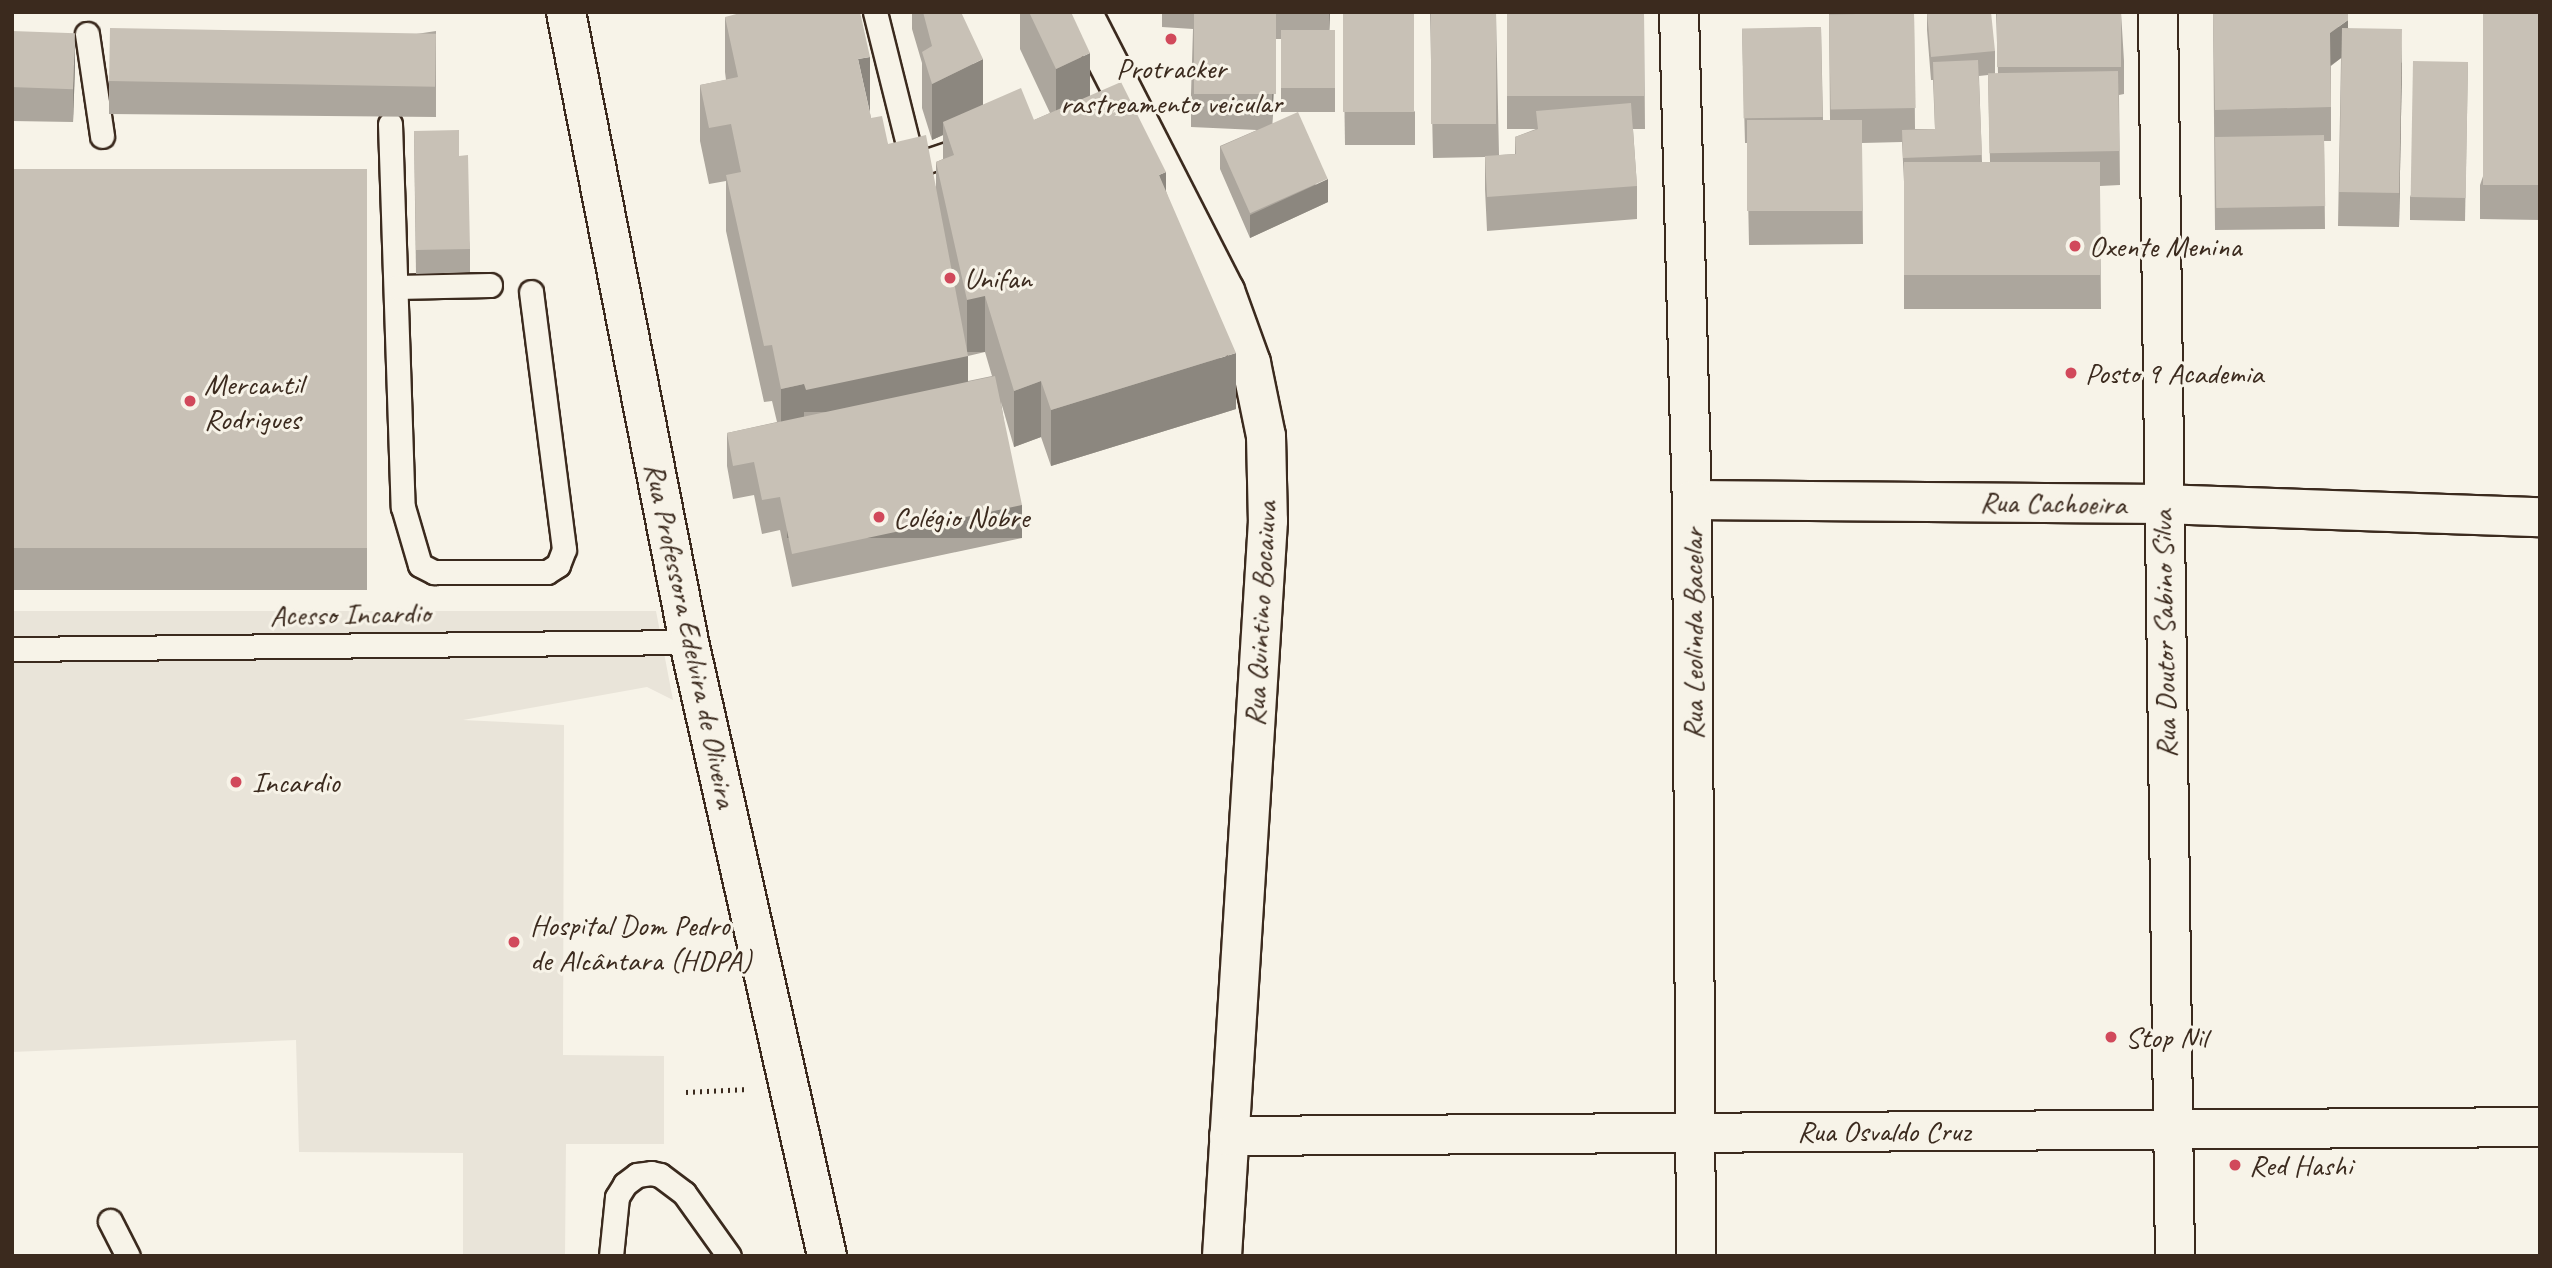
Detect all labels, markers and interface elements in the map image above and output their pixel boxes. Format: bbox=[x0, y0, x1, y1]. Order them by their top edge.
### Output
marker: Protracker rastreamento veicular bbox=[1163, 31, 1179, 47]
place label: Protracker rastreamento veicular bbox=[1060, 50, 1282, 120]
place label: Oxente Menina bbox=[2089, 228, 2242, 264]
marker: Oxente Menina bbox=[2067, 238, 2083, 254]
place label: Unifan bbox=[964, 260, 1032, 296]
marker: Unifan bbox=[942, 270, 958, 286]
place label: Posto 9 Academia bbox=[2085, 355, 2263, 391]
marker: Posto 9 Academia bbox=[2063, 365, 2079, 381]
place label: Mercantil Rodrigues bbox=[204, 366, 303, 436]
marker: Mercantil Rodrigues bbox=[182, 393, 198, 409]
street label: Rua Professora Edelvira de Oliveira bbox=[637, 458, 745, 812]
street label: Rua Cachoeira bbox=[1980, 484, 2126, 522]
place label: Colégio Nobre bbox=[893, 499, 1029, 535]
street label: Rua Quintino Bocaiuva bbox=[1236, 501, 1284, 727]
marker: Colégio Nobre bbox=[871, 509, 887, 525]
street label: Rua Doutor Sabino Silva bbox=[2144, 509, 2184, 759]
street label: Rua Leolinda Bacelar bbox=[1675, 528, 1711, 740]
street label: Acesso Incardio bbox=[269, 595, 431, 633]
place label: Incardio bbox=[252, 764, 340, 800]
marker: Incardio bbox=[226, 772, 246, 792]
place label: Hospital Dom Pedro de Alcântara (HDPA) bbox=[530, 907, 751, 978]
marker: Hospital Dom Pedro de Alcântara (HDPA) bbox=[504, 932, 524, 952]
place label: Stop Nil bbox=[2125, 1019, 2209, 1055]
marker: Stop Nil bbox=[2103, 1029, 2119, 1045]
street label: Rua Osvaldo Cruz bbox=[1797, 1113, 1971, 1149]
place label: Red Hashi bbox=[2249, 1147, 2353, 1183]
marker: Red Hashi bbox=[2227, 1157, 2243, 1173]

